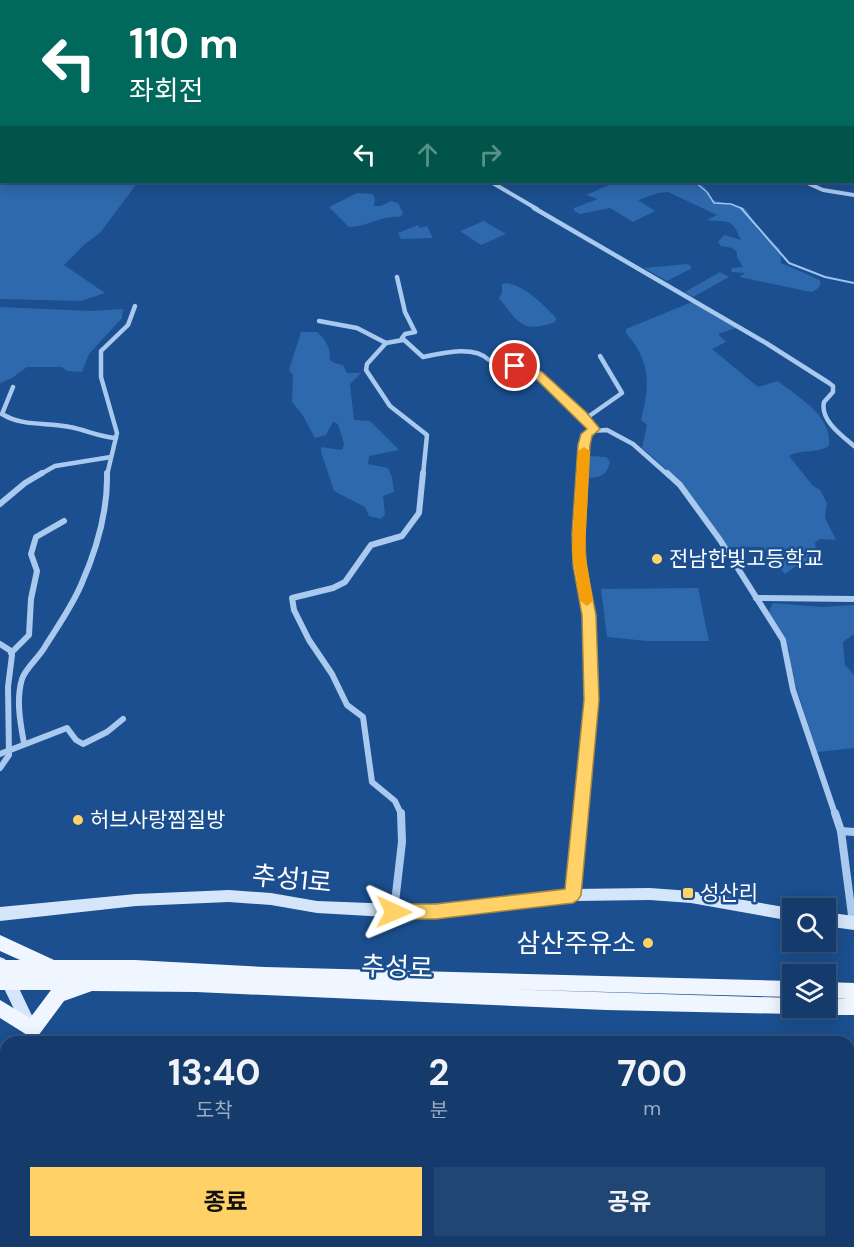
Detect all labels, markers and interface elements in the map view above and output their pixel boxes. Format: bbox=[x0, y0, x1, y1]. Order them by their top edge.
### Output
text: 110 m bbox=[129, 16, 239, 71]
icon: left bbox=[30, 24, 108, 102]
text: 좌회전 bbox=[129, 73, 204, 108]
icon: left bbox=[348, 138, 381, 171]
icon: ahead bbox=[411, 138, 444, 171]
icon: right bbox=[474, 138, 507, 171]
pin bbox=[489, 340, 540, 391]
icon: arrive bbox=[498, 349, 531, 382]
place label: 전남한빛고등학교 bbox=[669, 545, 824, 573]
marker: 전남한빛고등학교 bbox=[650, 552, 664, 566]
place label: 허브사랑찜질방 bbox=[90, 806, 225, 834]
marker: 허브사랑찜질방 bbox=[71, 813, 85, 827]
street label: 추성1로 bbox=[251, 858, 333, 900]
place label: 성산리 bbox=[700, 879, 758, 907]
position arrow bbox=[362, 880, 426, 944]
marker: 성산리 bbox=[681, 886, 695, 900]
map controls bbox=[782, 898, 836, 1018]
button: search bbox=[782, 898, 836, 952]
place label: 삼산주유소 bbox=[516, 926, 636, 960]
marker: 삼산주유소 bbox=[641, 936, 655, 950]
street label: 추성로 bbox=[361, 949, 433, 985]
button: layers bbox=[782, 964, 836, 1018]
text: 13:40 bbox=[168, 1049, 261, 1096]
text: 2 bbox=[429, 1049, 449, 1096]
text: 700 bbox=[617, 1050, 687, 1097]
text: m bbox=[643, 1095, 661, 1121]
text: 도착 bbox=[196, 1097, 233, 1123]
text: 분 bbox=[430, 1097, 448, 1123]
button: 종료 bbox=[30, 1167, 422, 1236]
button: 공유 bbox=[434, 1167, 825, 1236]

